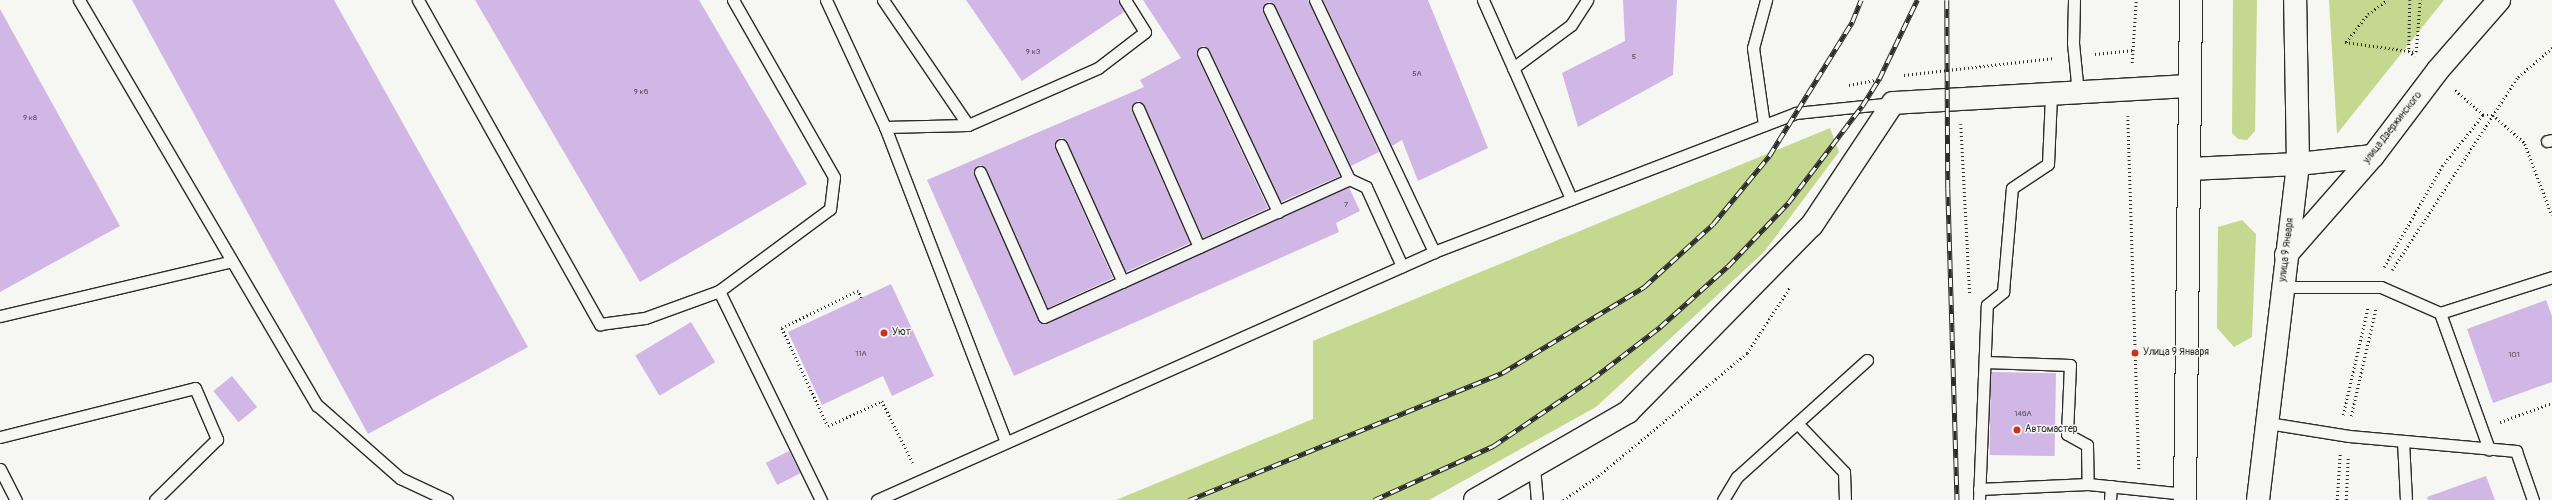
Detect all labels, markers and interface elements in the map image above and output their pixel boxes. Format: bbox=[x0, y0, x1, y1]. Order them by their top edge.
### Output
house number: 9 к3 bbox=[1026, 47, 1040, 57]
house number: 5 bbox=[1632, 52, 1636, 62]
house number: 5А bbox=[1412, 69, 1422, 79]
house number: 9 к6 bbox=[634, 87, 648, 97]
street label: улица Дзержинского bbox=[2361, 90, 2425, 166]
house number: 9 к8 bbox=[23, 113, 37, 123]
house number: 7 bbox=[1344, 200, 1348, 210]
street label: улица 9 Января bbox=[2277, 217, 2297, 283]
place label: Уют bbox=[892, 327, 911, 339]
marker: Уют bbox=[879, 328, 889, 338]
place label: Улица 9 Января bbox=[2143, 347, 2209, 359]
marker: Улица 9 Января bbox=[2130, 348, 2140, 358]
house number: 11А bbox=[855, 349, 867, 359]
house number: 101 bbox=[2508, 350, 2520, 360]
house number: 146А bbox=[2014, 409, 2032, 419]
place label: Автомастер bbox=[2025, 424, 2078, 436]
marker: Автомастер bbox=[2012, 425, 2022, 435]

